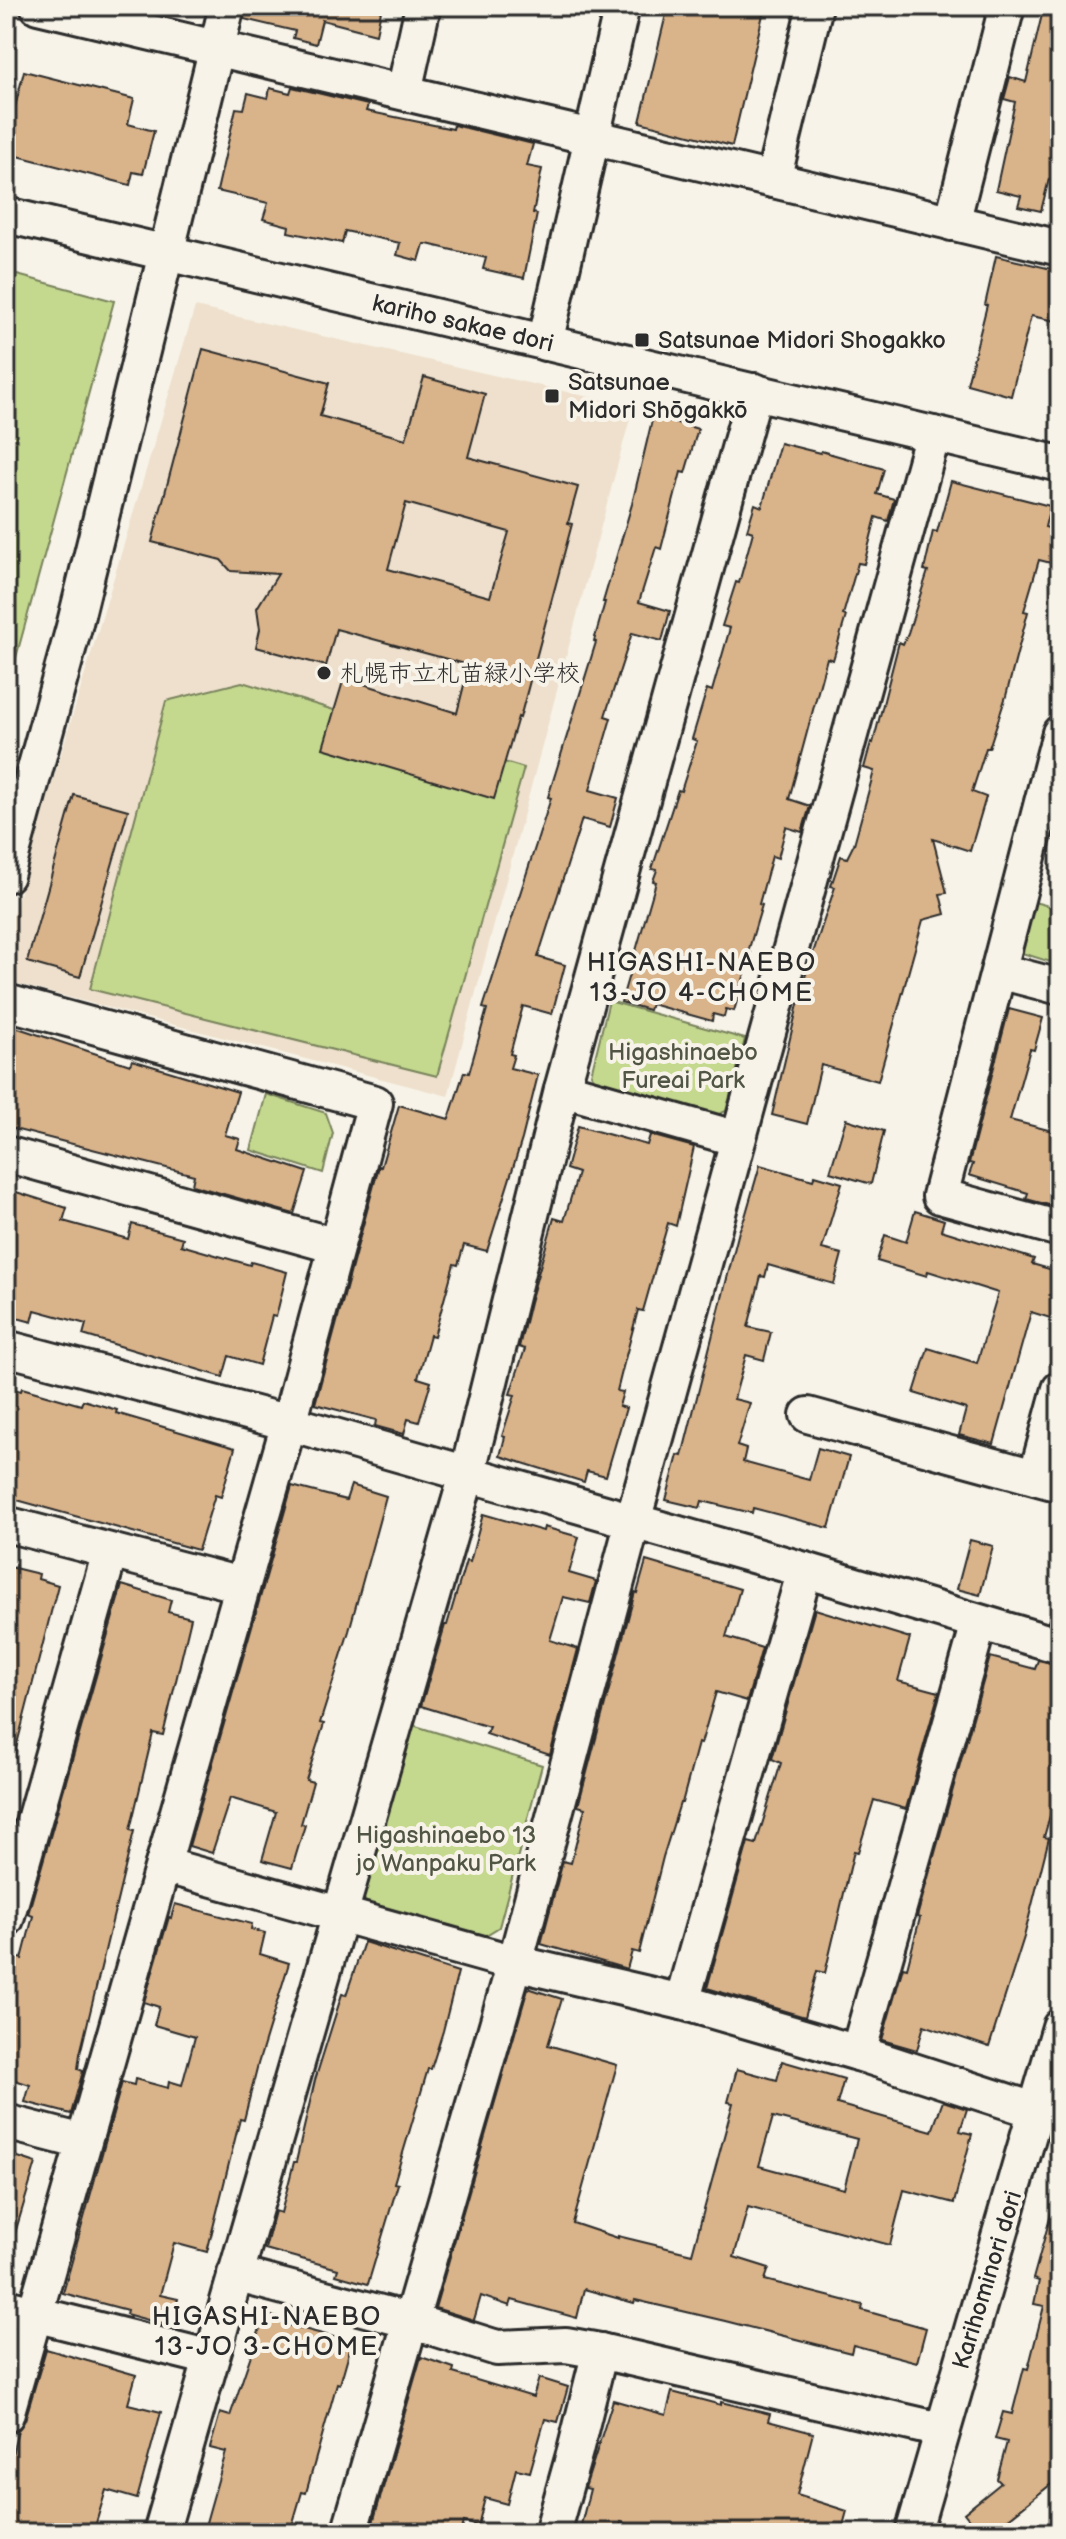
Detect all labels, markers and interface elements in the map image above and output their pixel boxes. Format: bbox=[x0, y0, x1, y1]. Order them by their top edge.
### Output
street label: kariho sakae dori bbox=[369, 289, 556, 358]
place label: Satsunae Midori Shogakko bbox=[658, 326, 946, 355]
marker: Satsunae Midori Shogakko bbox=[633, 331, 651, 349]
place label: Satsunae Midori Shōgakkō bbox=[568, 368, 748, 425]
marker: Satsunae Midori Shōgakkō bbox=[543, 387, 561, 405]
place label: 札幌市立札苗緑小学校 bbox=[340, 659, 580, 688]
marker: 札幌市立札苗緑小学校 bbox=[315, 664, 333, 682]
district label: HIGASHI-NAEBO 13-JO 4-CHOME bbox=[587, 948, 817, 1009]
park label: Higashinaebo Fureai Park bbox=[608, 1038, 758, 1095]
park label: Higashinaebo 13 jo Wanpaku Park bbox=[355, 1821, 536, 1878]
street label: Karihominori dori bbox=[947, 2187, 1028, 2373]
district label: HIGASHI-NAEBO 13-JO 3-CHOME bbox=[152, 2302, 382, 2363]

